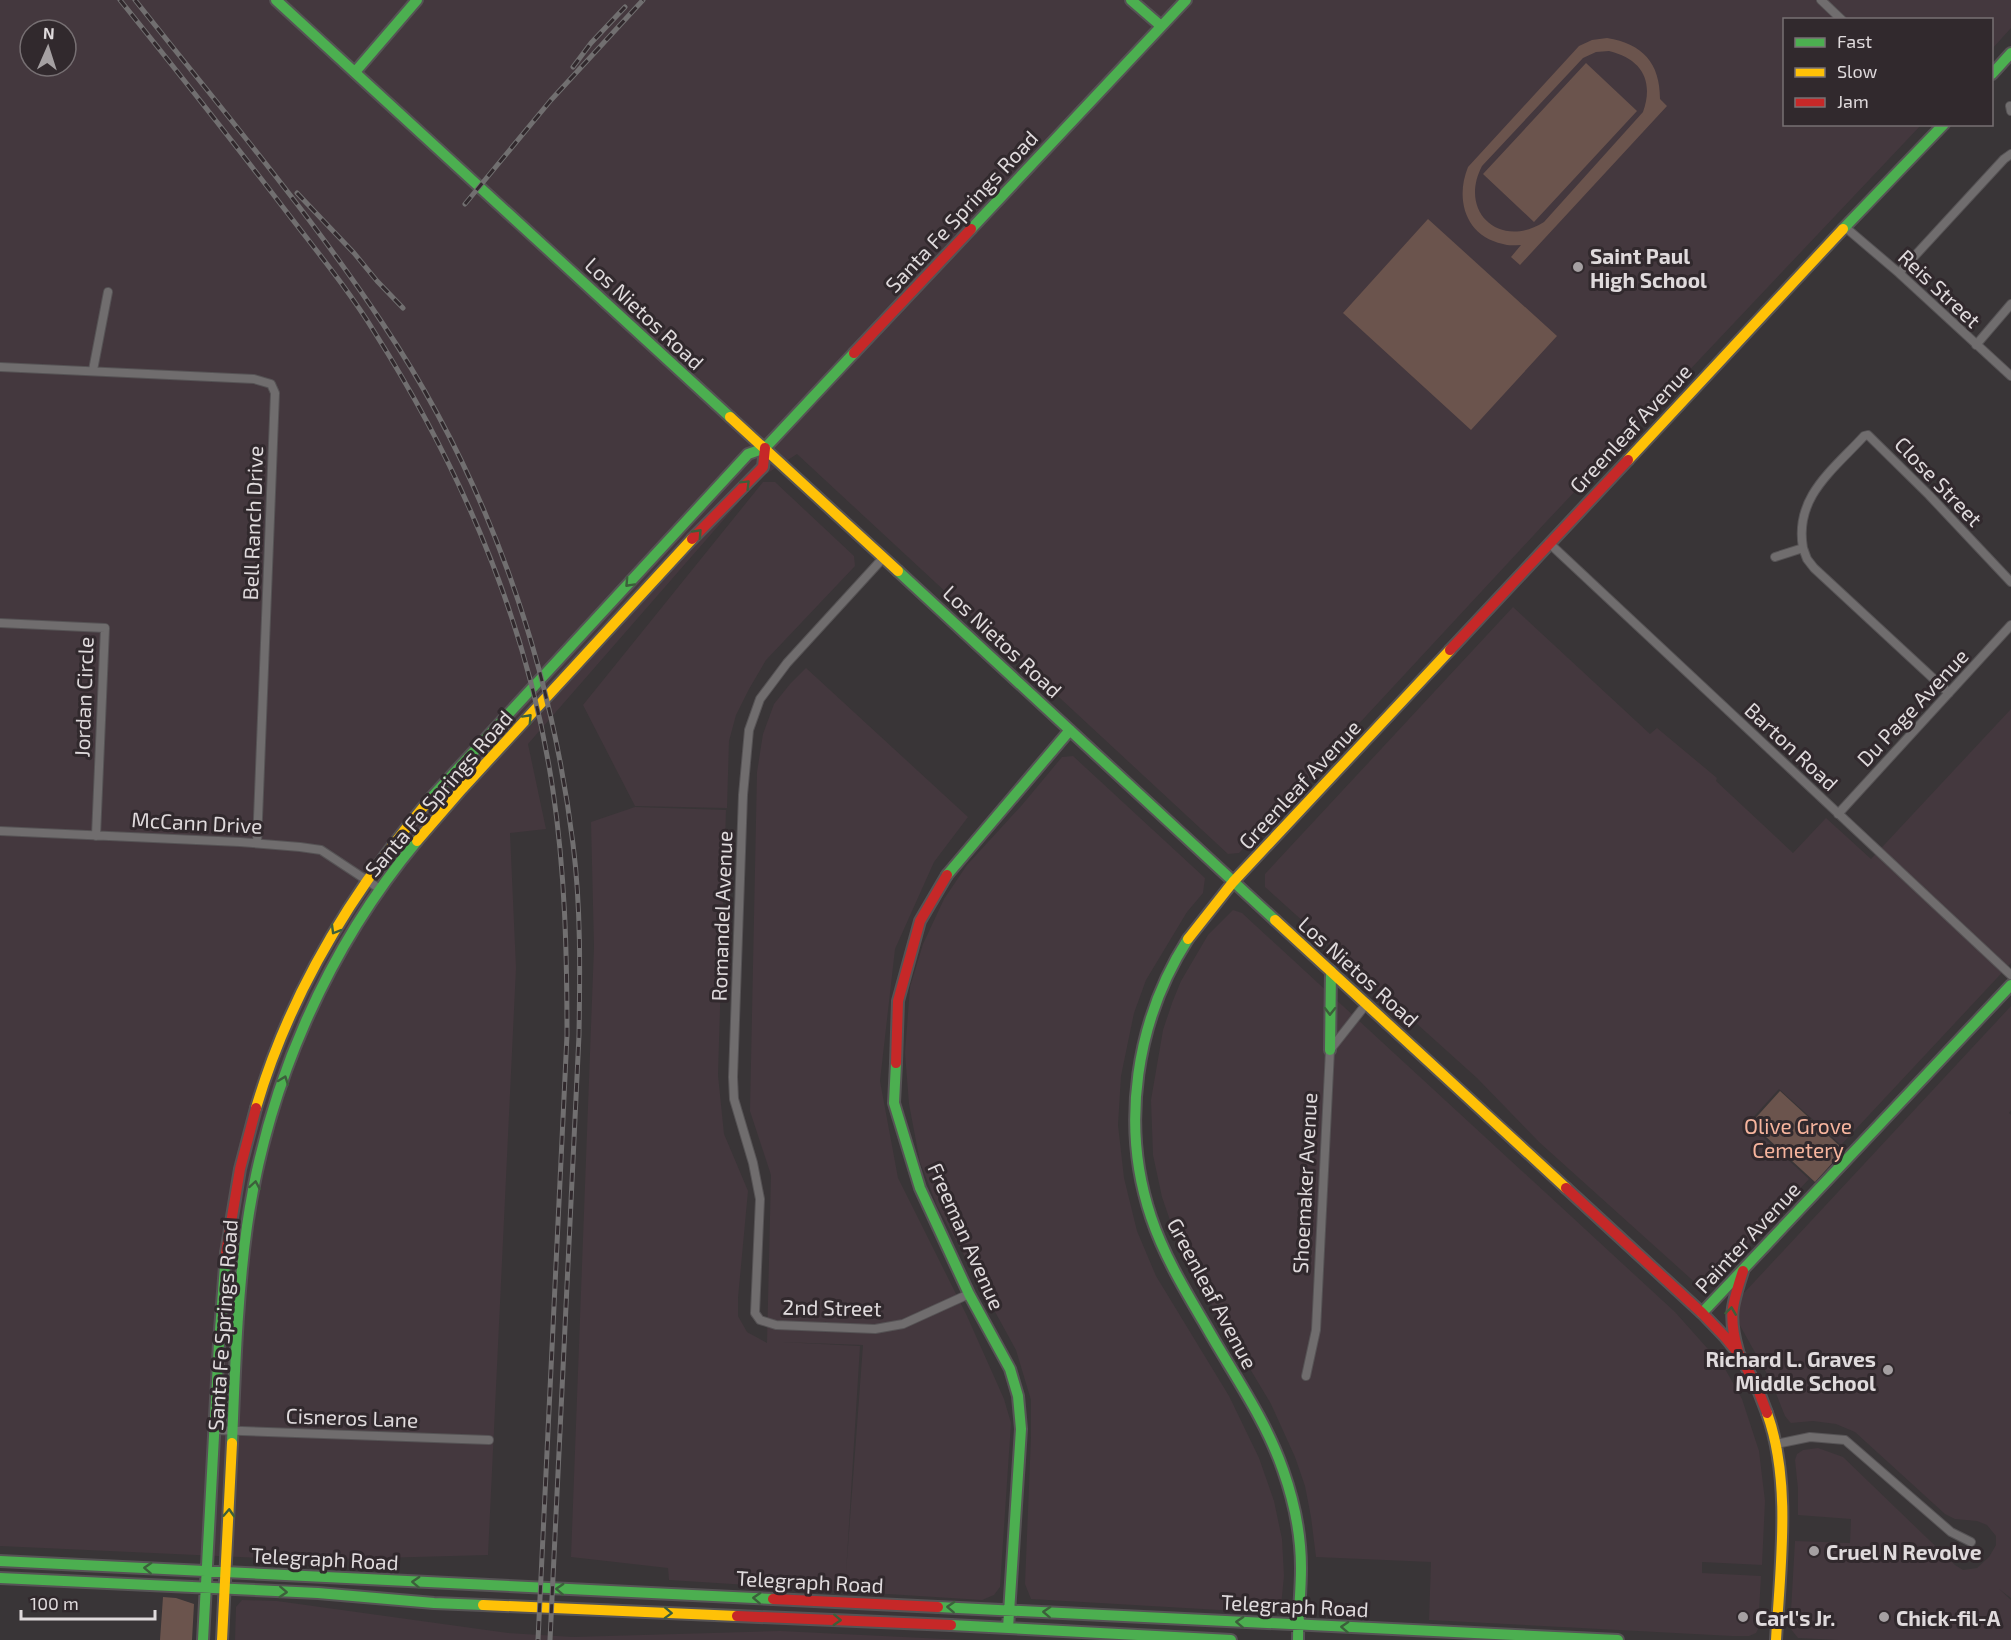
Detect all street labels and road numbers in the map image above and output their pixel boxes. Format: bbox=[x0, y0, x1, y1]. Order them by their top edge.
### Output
street label: Santa Fe Springs Road bbox=[880, 125, 1042, 297]
street label: Reis Street bbox=[1894, 244, 1986, 332]
street label: Los Nietos Road bbox=[581, 252, 709, 374]
street label: Greenleaf Avenue bbox=[1564, 358, 1696, 498]
street label: Close Street bbox=[1890, 431, 1988, 531]
street label: Bell Ranch Drive bbox=[237, 445, 267, 601]
street label: Los Nietos Road bbox=[939, 580, 1067, 702]
street label: Jordan Circle bbox=[68, 636, 98, 758]
street label: Du Page Avenue bbox=[1851, 643, 1973, 771]
street label: Barton Road bbox=[1740, 697, 1844, 795]
street label: Santa Fe Springs Road bbox=[359, 705, 517, 881]
street label: Greenleaf Avenue bbox=[1233, 714, 1365, 854]
street label: McCann Drive bbox=[131, 806, 263, 838]
street label: Romandel Avenue bbox=[706, 830, 736, 1002]
street label: Los Nietos Road bbox=[1294, 911, 1424, 1031]
street label: Shoemaker Avenue bbox=[1287, 1092, 1321, 1274]
street label: Freeman Avenue bbox=[923, 1159, 1011, 1313]
street label: Painter Avenue bbox=[1689, 1176, 1805, 1298]
street label: Greenleaf Avenue bbox=[1163, 1213, 1263, 1373]
street label: Santa Fe Springs Road bbox=[202, 1218, 242, 1432]
street label: 2nd Street bbox=[782, 1294, 882, 1320]
street label: Cisneros Lane bbox=[285, 1402, 419, 1432]
street label: Telegraph Road bbox=[251, 1542, 399, 1574]
street label: Telegraph Road bbox=[736, 1565, 884, 1597]
street label: Telegraph Road bbox=[1221, 1589, 1369, 1621]

